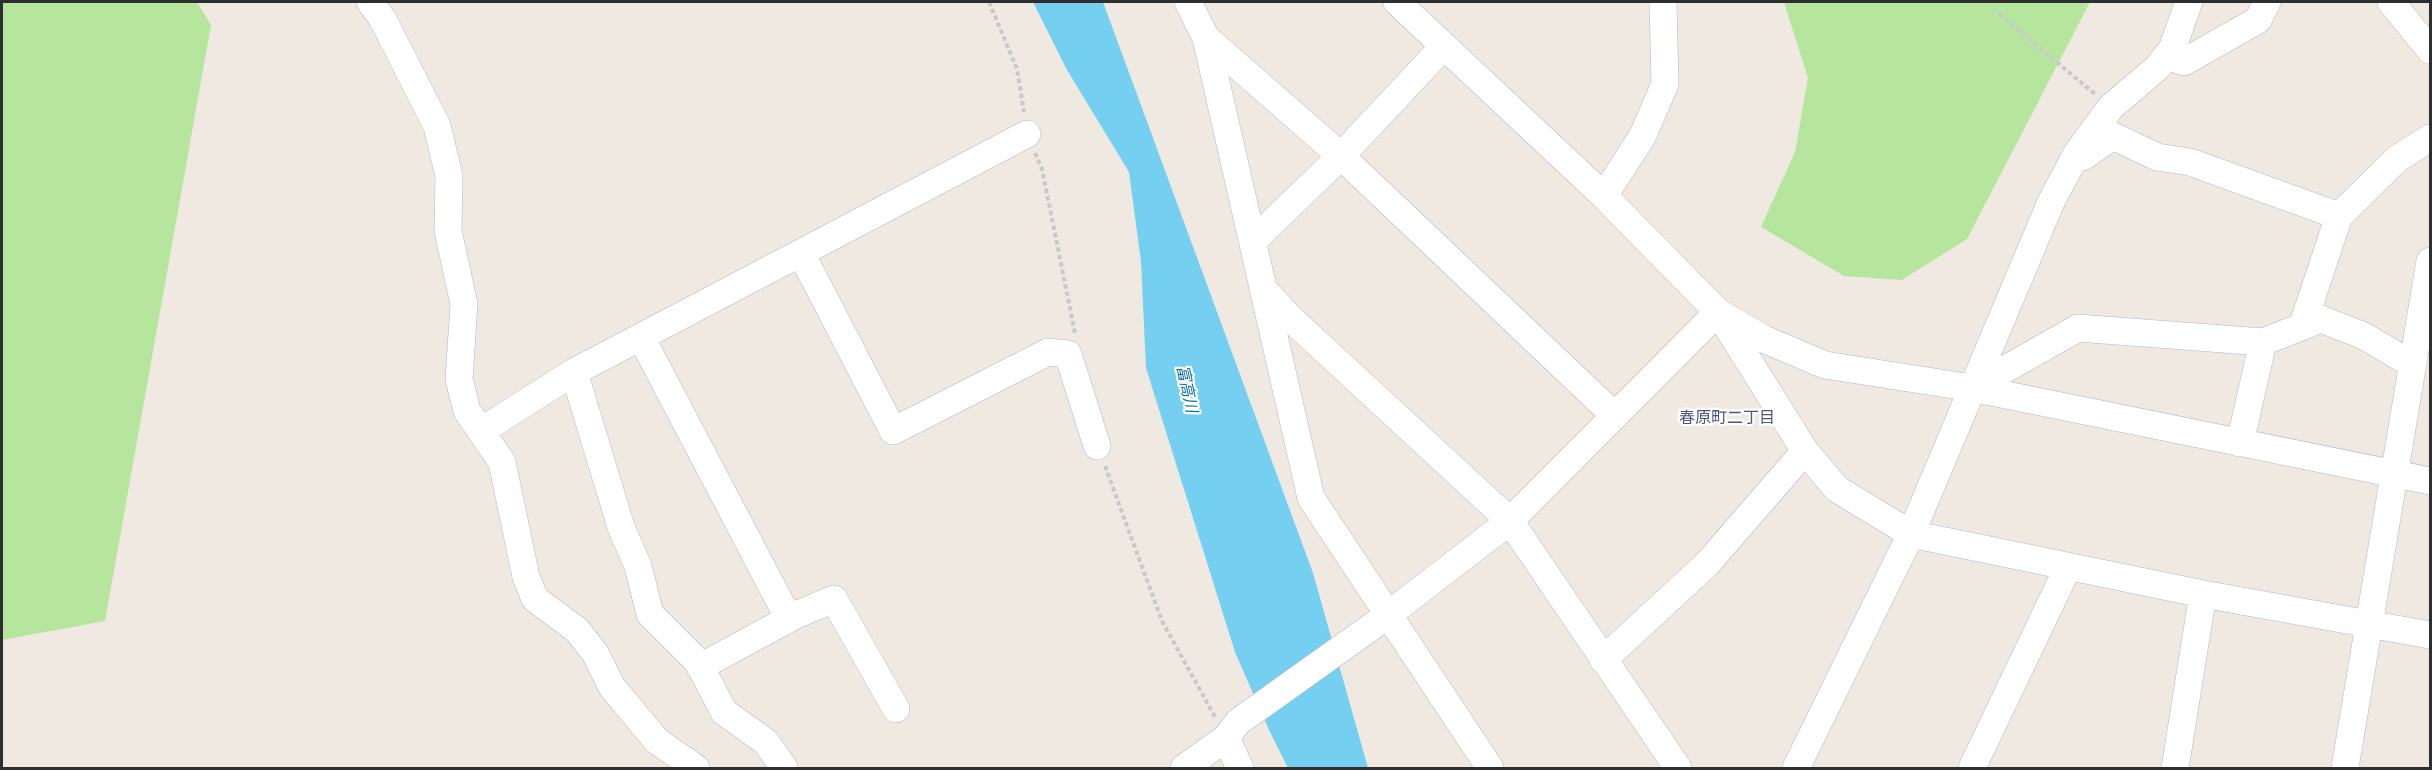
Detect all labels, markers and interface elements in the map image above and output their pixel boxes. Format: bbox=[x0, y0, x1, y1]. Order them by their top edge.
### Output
water label: 富高川 bbox=[1172, 364, 1200, 414]
district label: 春原町二丁目 bbox=[1679, 409, 1775, 429]

